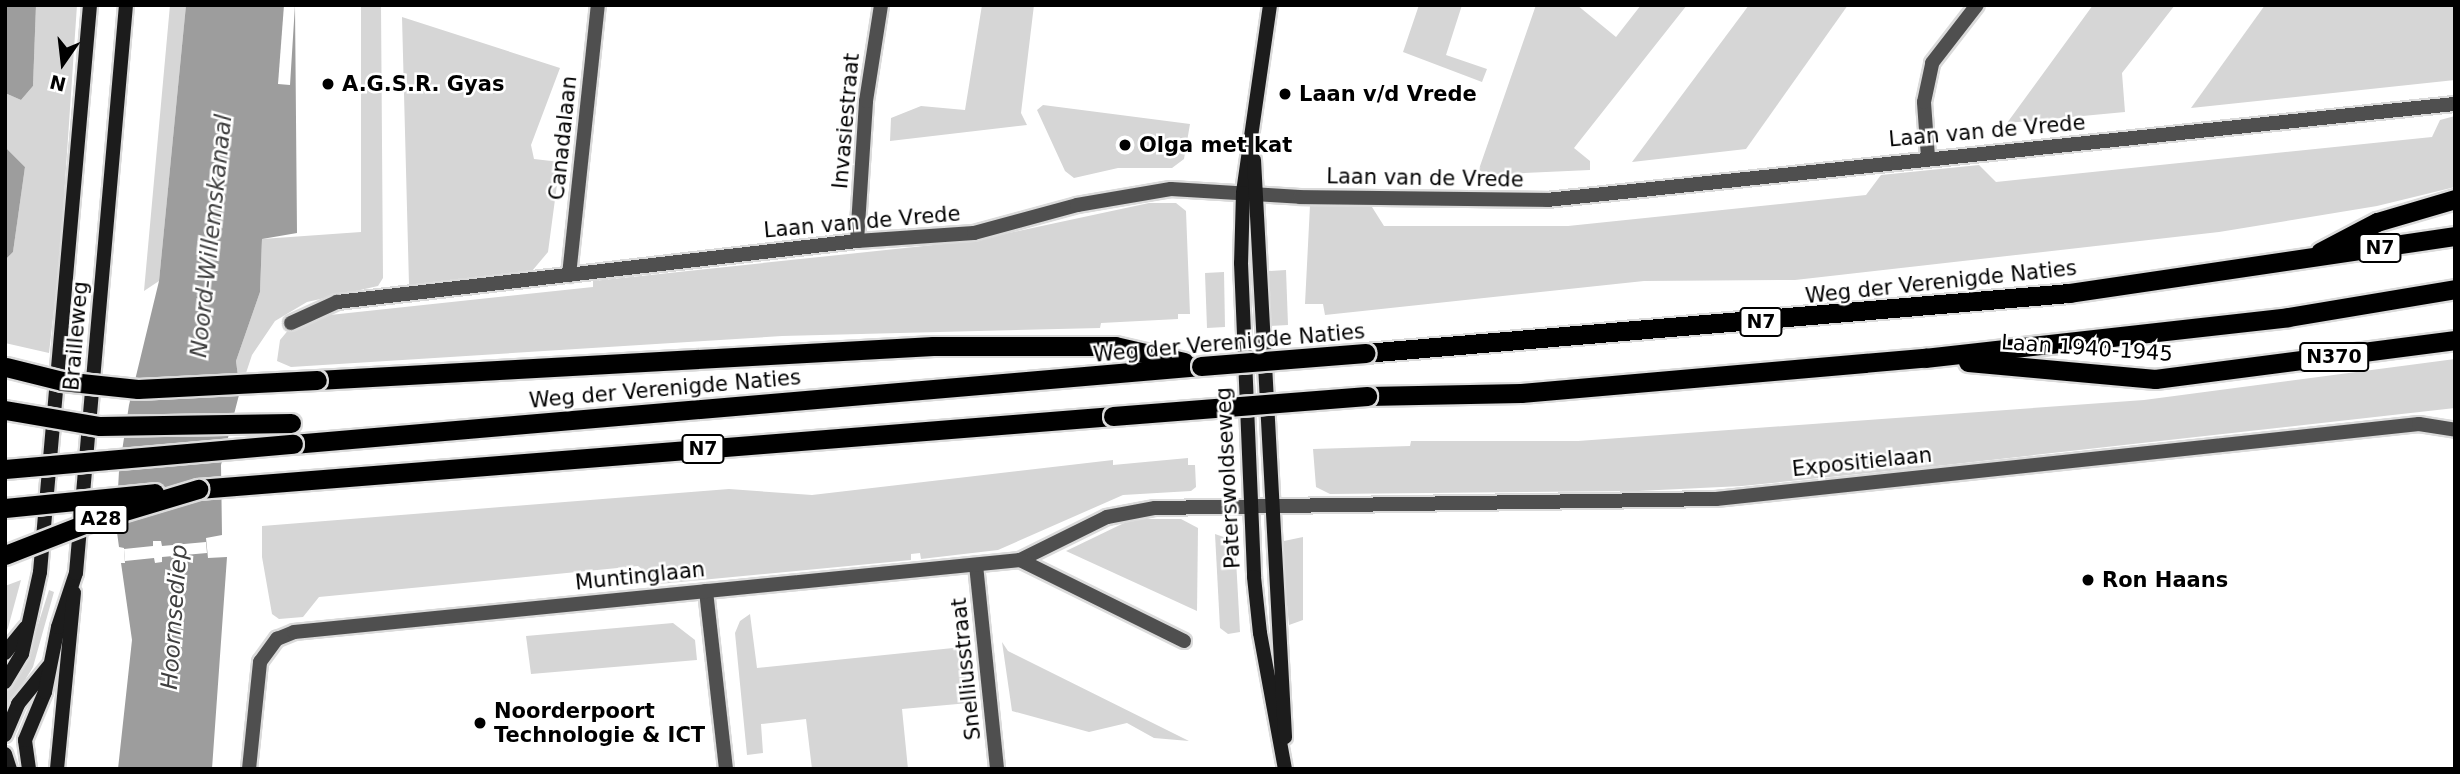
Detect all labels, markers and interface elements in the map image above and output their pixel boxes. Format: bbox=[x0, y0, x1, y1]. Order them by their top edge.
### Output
north arrow bbox=[28, 28, 98, 98]
street label: Invasiestraat bbox=[828, 52, 864, 190]
text: N bbox=[48, 71, 68, 96]
place label: A.G.S.R. Gyas bbox=[342, 71, 504, 97]
street label: Canadalaan bbox=[544, 75, 582, 201]
marker: A.G.S.R. Gyas bbox=[320, 76, 336, 92]
place label: Laan v/d Vrede bbox=[1299, 81, 1477, 107]
marker: Laan v/d Vrede bbox=[1277, 86, 1293, 102]
street label: Laan van de Vrede bbox=[1888, 110, 2086, 152]
water label: Noord-Willemskanaal bbox=[185, 113, 237, 359]
place label: Olga met kat bbox=[1139, 132, 1292, 158]
marker: Olga met kat bbox=[1117, 137, 1133, 153]
street label: Laan van de Vrede bbox=[1326, 164, 1524, 192]
street label: Laan van de Vrede bbox=[763, 201, 961, 243]
road number: N7 bbox=[2357, 232, 2403, 264]
street label: Weg der Verenigde Naties bbox=[1804, 255, 2078, 309]
street label: Brailleweg bbox=[59, 280, 93, 392]
road number: N7 bbox=[1738, 306, 1784, 338]
street label: Weg der Verenigde Naties bbox=[1092, 319, 1366, 367]
street label: Laan 1940-1945 bbox=[2000, 329, 2174, 367]
road number: N370 bbox=[2299, 342, 2369, 372]
street label: Weg der Verenigde Naties bbox=[528, 365, 802, 413]
street label: Paterswoldseweg bbox=[1211, 387, 1245, 569]
road number: N7 bbox=[680, 433, 726, 464]
street label: Expositielaan bbox=[1791, 442, 1933, 482]
road number: A28 bbox=[73, 504, 129, 534]
water label: Hoornsediep bbox=[155, 544, 193, 690]
street label: Muntinglaan bbox=[574, 557, 706, 595]
place label: Ron Haans bbox=[2102, 567, 2228, 593]
marker: Ron Haans bbox=[2080, 572, 2096, 588]
street label: Snelliusstraat bbox=[946, 597, 986, 741]
place label: Noorderpoort Technologie & ICT bbox=[494, 698, 705, 748]
marker: Noorderpoort Technologie & ICT bbox=[472, 715, 488, 731]

